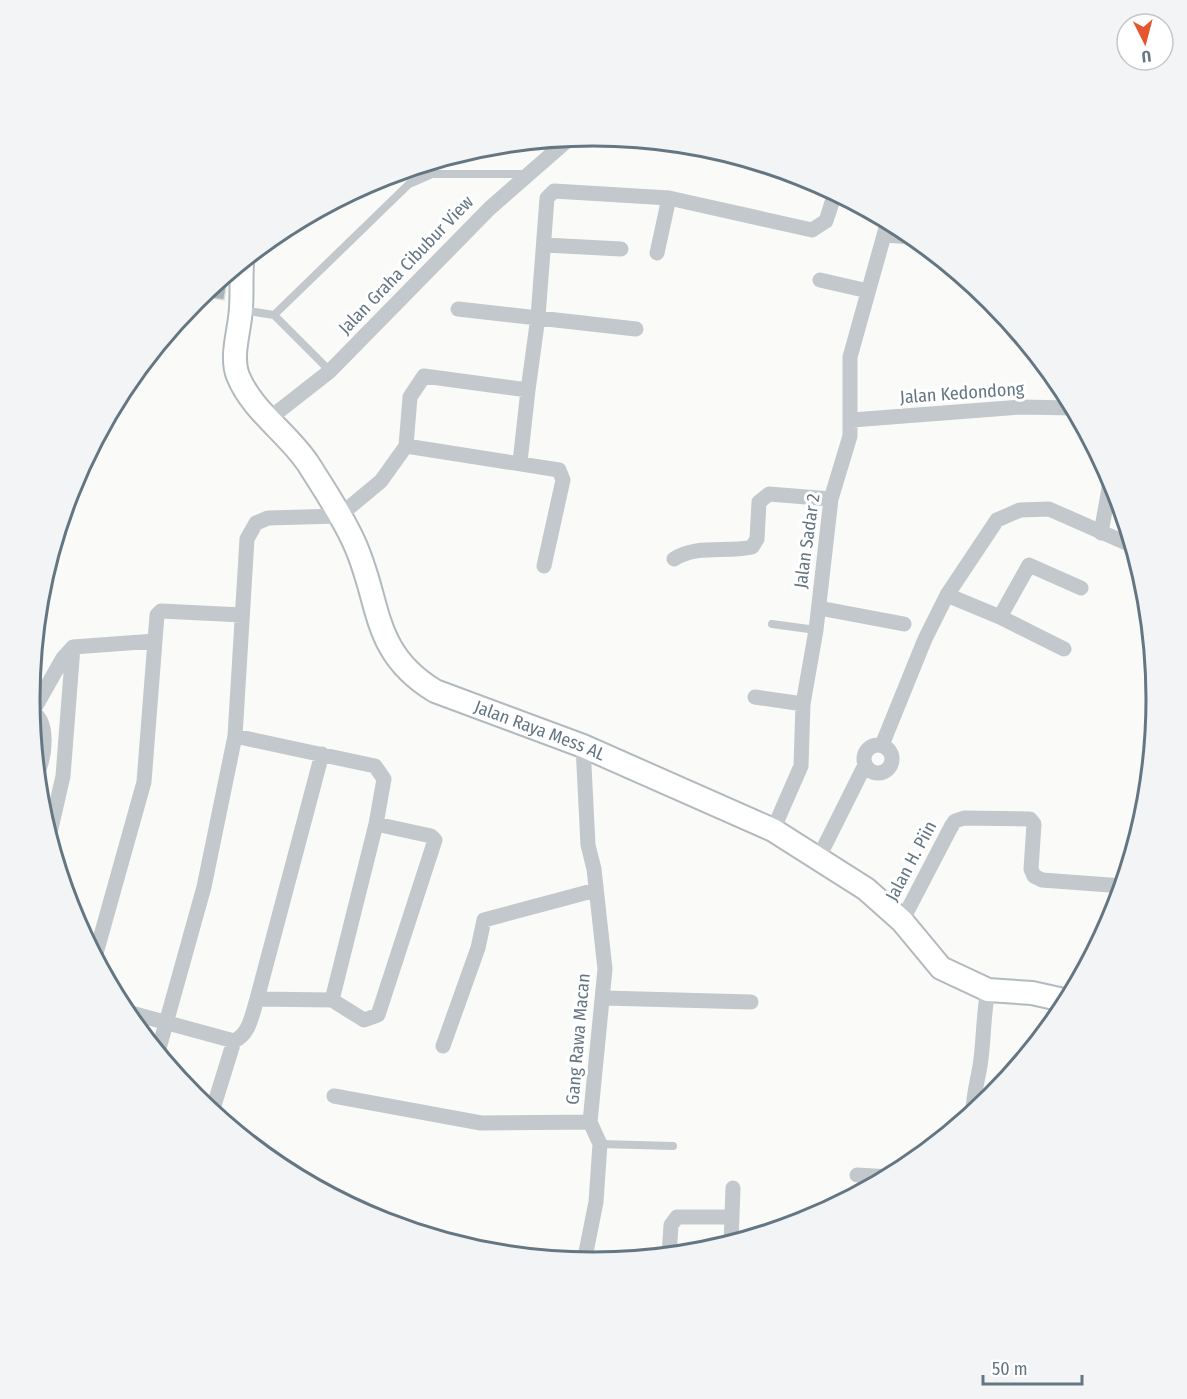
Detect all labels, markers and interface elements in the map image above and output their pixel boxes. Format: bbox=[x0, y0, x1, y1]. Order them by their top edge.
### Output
north arrow bbox=[1115, 12, 1175, 72]
text: U bbox=[1141, 46, 1152, 66]
street label: Jalan Graha Cibubur View bbox=[334, 191, 478, 339]
street label: Jalan Kedondong bbox=[899, 378, 1025, 408]
street label: Jalan Sadar 2 bbox=[789, 492, 825, 590]
street label: Jalan Raya Mess AL bbox=[471, 696, 609, 765]
street label: Jalan H. Piin bbox=[881, 817, 941, 905]
street label: Gang Rawa Macan bbox=[561, 972, 595, 1106]
scale bar bbox=[983, 1348, 1082, 1386]
text: 50 m bbox=[992, 1358, 1028, 1380]

